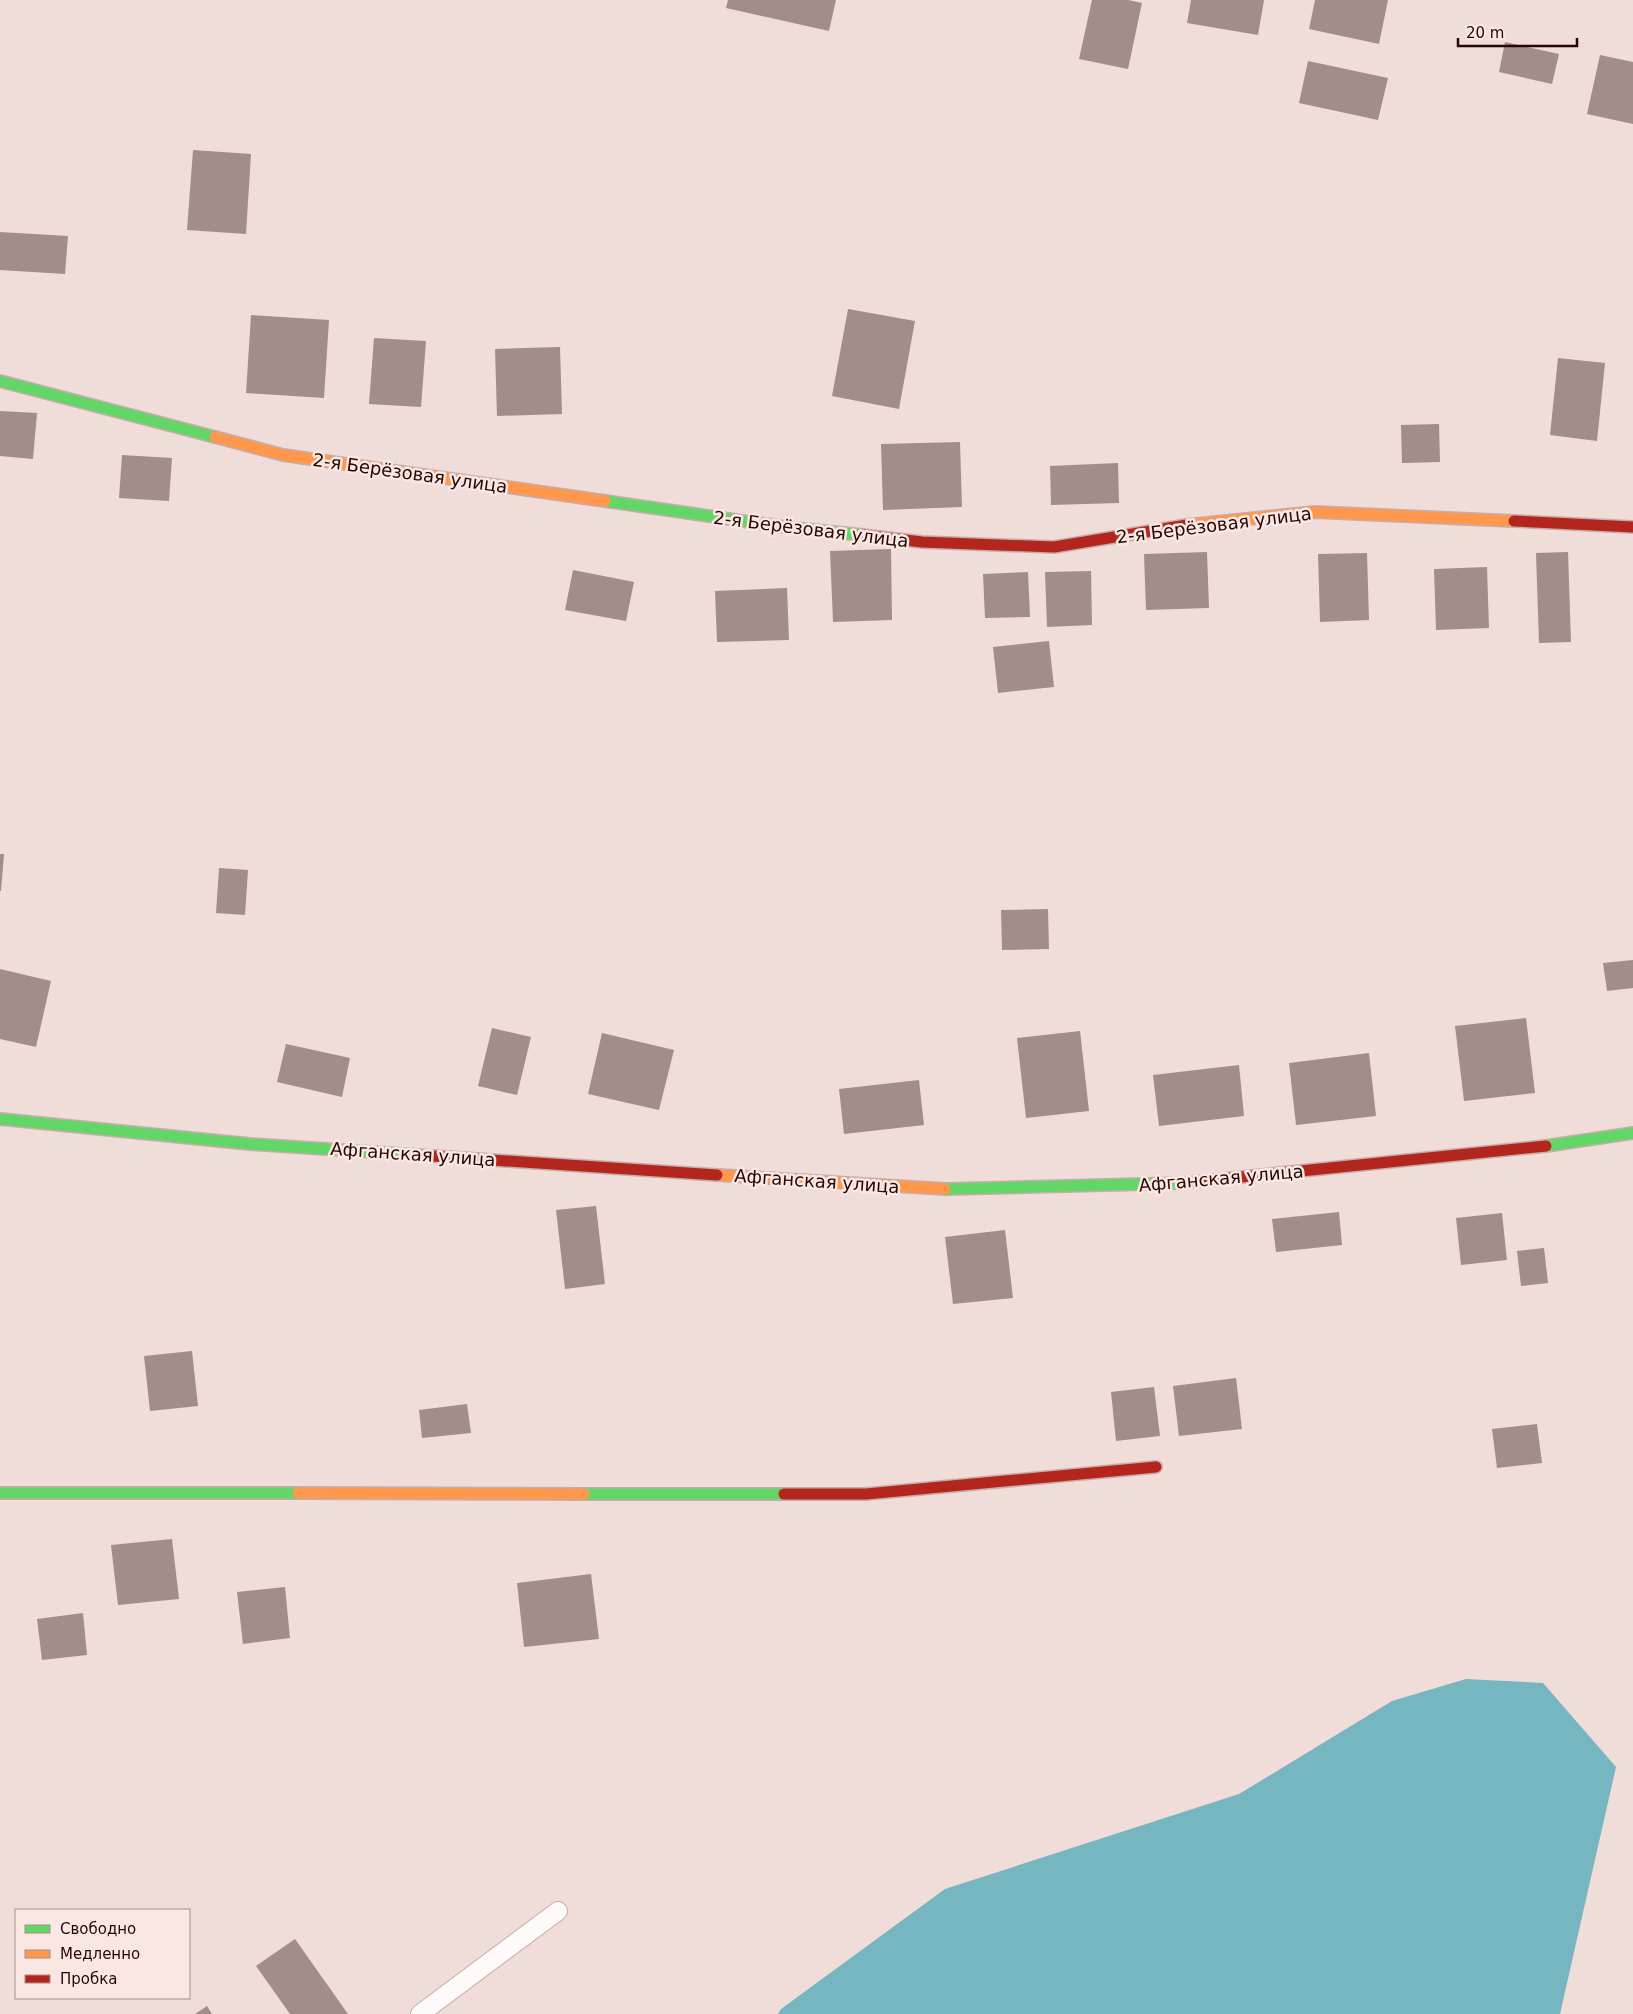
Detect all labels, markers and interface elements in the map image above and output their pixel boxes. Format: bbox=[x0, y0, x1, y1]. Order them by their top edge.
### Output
scale bar bbox=[1458, 15, 1577, 47]
text: 20 m bbox=[1466, 24, 1504, 42]
street label: 2-я Берёзовая улица bbox=[311, 449, 509, 497]
street label: 2-я Берёзовая улица bbox=[1115, 503, 1313, 547]
street label: 2-я Берёзовая улица bbox=[712, 507, 910, 551]
street label: Афганская улица bbox=[330, 1138, 496, 1170]
street label: Афганская улица bbox=[1138, 1160, 1304, 1196]
street label: Афганская улица bbox=[734, 1165, 900, 1197]
legend bbox=[15, 1909, 190, 1999]
text: Свободно bbox=[60, 1920, 136, 1938]
text: Медленно bbox=[60, 1945, 140, 1963]
text: Пробка bbox=[60, 1970, 117, 1988]

